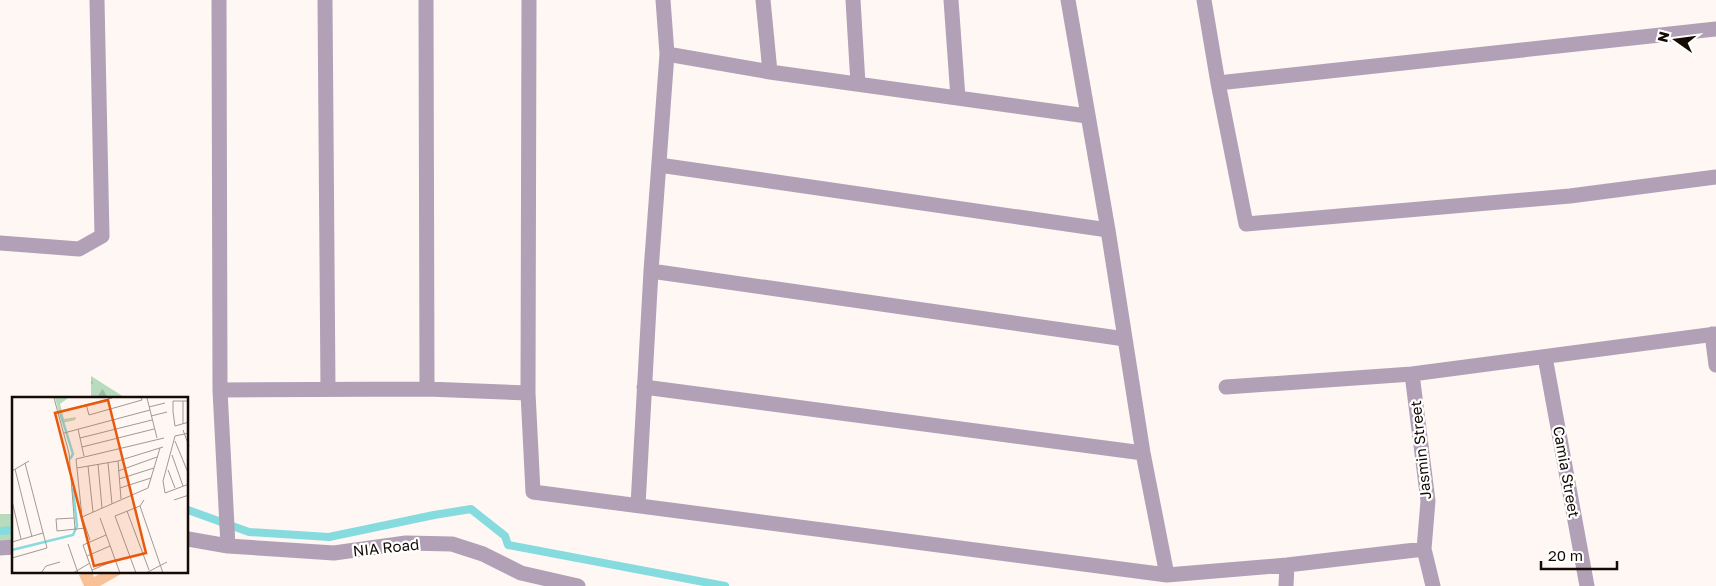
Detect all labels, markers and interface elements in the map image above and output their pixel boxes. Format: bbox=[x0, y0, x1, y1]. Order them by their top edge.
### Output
north arrow bbox=[1651, 15, 1701, 65]
text: N bbox=[1653, 30, 1672, 44]
inset map bbox=[12, 397, 189, 574]
street label: Jasmin Street bbox=[1406, 400, 1434, 500]
street label: Camia Street bbox=[1550, 425, 1584, 519]
street label: NIA Road bbox=[352, 535, 420, 559]
scale bar bbox=[1541, 538, 1617, 570]
text: 20 m bbox=[1548, 546, 1583, 564]

